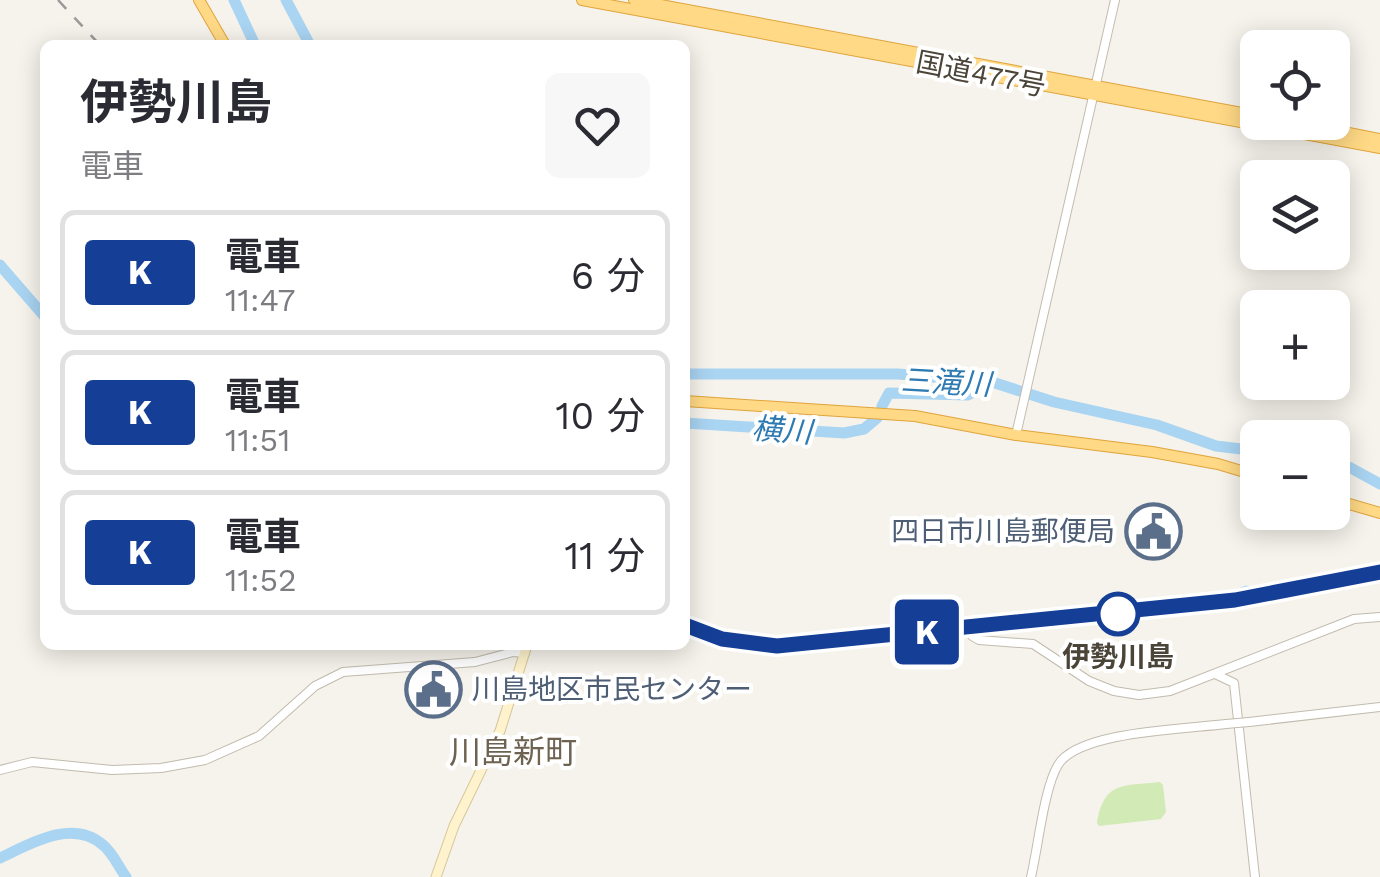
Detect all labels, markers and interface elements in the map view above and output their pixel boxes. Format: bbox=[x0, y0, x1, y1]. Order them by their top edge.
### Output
map controls bbox=[1240, 30, 1350, 530]
button: locate bbox=[1240, 30, 1350, 140]
street label: 国道477号 bbox=[913, 45, 1049, 103]
button: heart bbox=[545, 73, 650, 178]
text: 伊勢川島 bbox=[80, 74, 272, 131]
text: 電車 bbox=[80, 147, 144, 185]
button: layers bbox=[1240, 160, 1350, 270]
text: 電車 bbox=[225, 235, 301, 279]
text: K bbox=[128, 251, 152, 293]
text: 6 分 bbox=[571, 254, 645, 298]
text: 11:47 bbox=[225, 281, 295, 319]
button: + bbox=[1240, 290, 1350, 400]
water label: 三滝川 bbox=[900, 362, 995, 402]
text: 電車 bbox=[225, 375, 301, 419]
text: K bbox=[128, 391, 152, 433]
text: 10 分 bbox=[556, 394, 645, 438]
water label: 横川 bbox=[751, 410, 816, 450]
button: − bbox=[1240, 420, 1350, 530]
text: 11:51 bbox=[225, 421, 291, 459]
public building icon: 四日市川島郵便局 bbox=[1124, 501, 1184, 561]
text: 電車 bbox=[225, 515, 301, 559]
place label: 四日市川島郵便局 bbox=[891, 515, 1115, 548]
text: K bbox=[128, 531, 152, 573]
text: 11 分 bbox=[564, 534, 645, 578]
text: 11:52 bbox=[225, 561, 297, 599]
marker: 伊勢川島 bbox=[1097, 593, 1139, 635]
line badge: K bbox=[894, 600, 960, 664]
text: K bbox=[915, 611, 939, 653]
place label: 伊勢川島 bbox=[1062, 640, 1174, 673]
public building icon: 川島地区市民センター bbox=[403, 659, 463, 719]
place label: 川島地区市民センター bbox=[472, 673, 752, 706]
district label: 川島新町 bbox=[449, 733, 577, 771]

